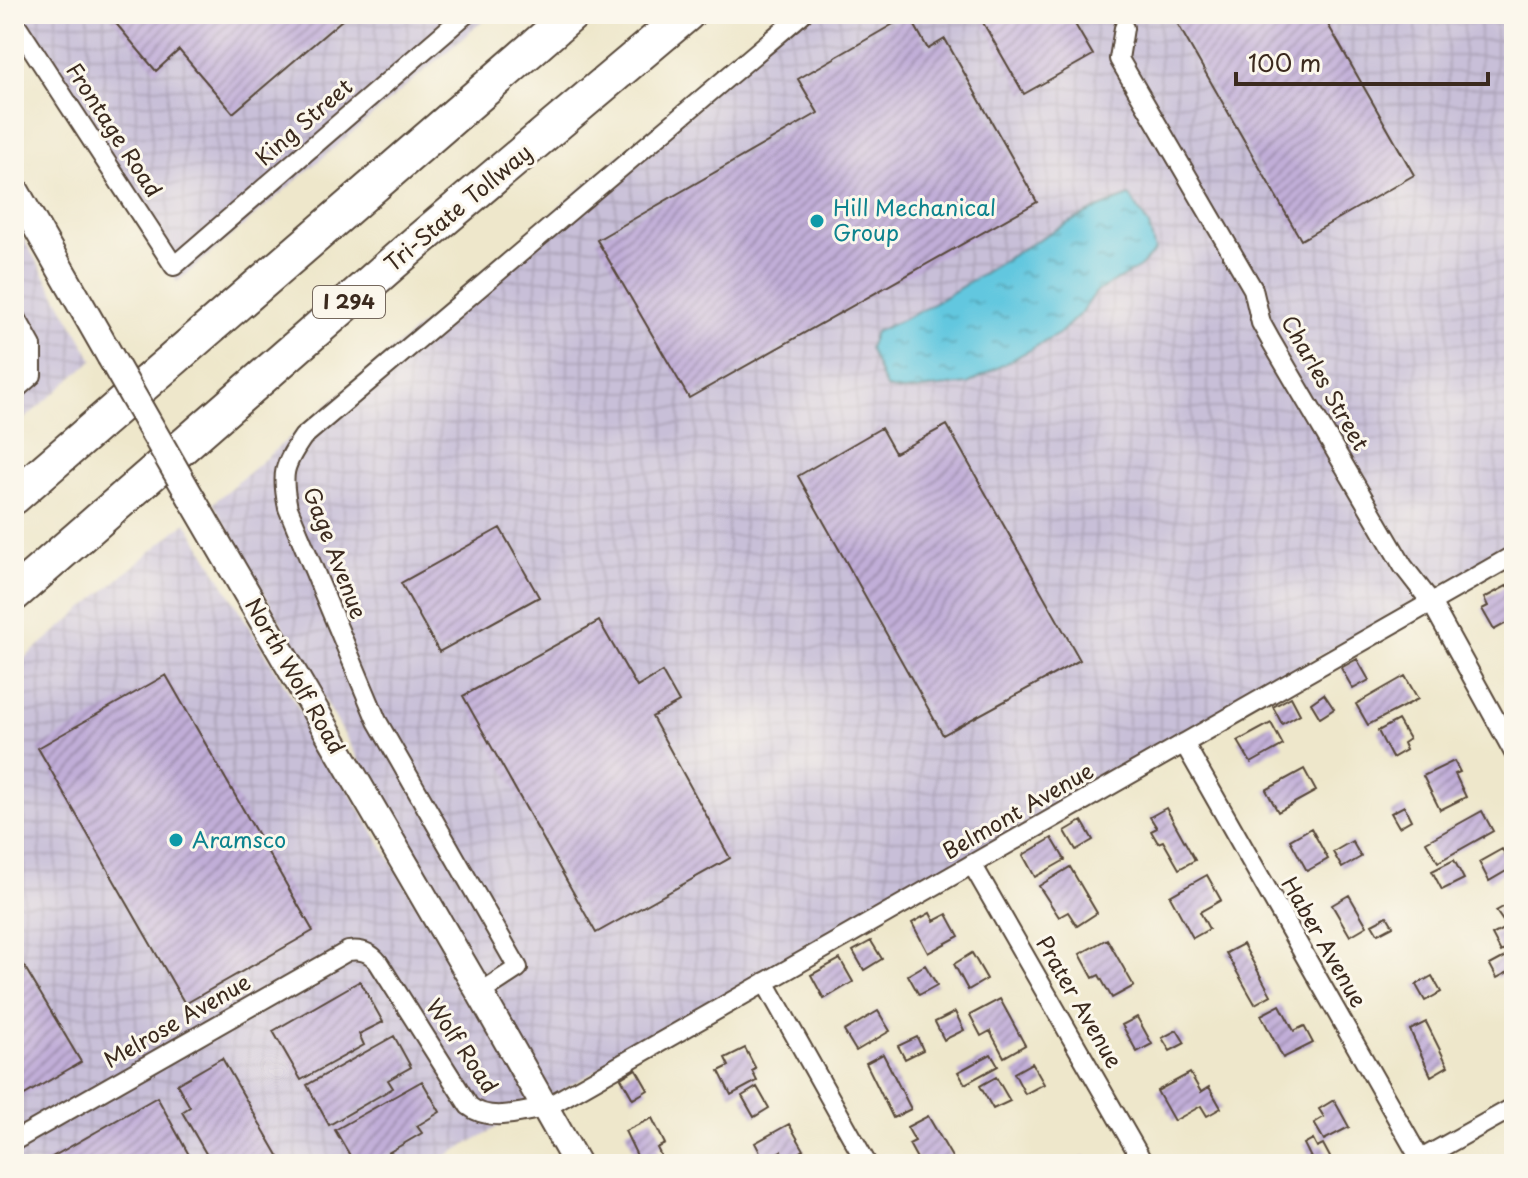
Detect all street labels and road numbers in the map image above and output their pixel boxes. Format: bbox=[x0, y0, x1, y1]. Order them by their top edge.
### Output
street label: Frontage Road bbox=[59, 55, 171, 203]
street label: King Street bbox=[247, 69, 359, 172]
street label: Tri-State Tollway bbox=[376, 135, 538, 278]
road number: I 294 bbox=[313, 286, 385, 318]
street label: Charles Street bbox=[1274, 308, 1378, 456]
street label: Gage Avenue bbox=[296, 482, 377, 623]
street label: North Wolf Road bbox=[238, 591, 355, 760]
street label: Belmont Avenue bbox=[935, 753, 1099, 866]
street label: Haber Avenue bbox=[1274, 870, 1376, 1013]
street label: Prater Avenue bbox=[1029, 929, 1132, 1074]
street label: Melrose Avenue bbox=[97, 964, 256, 1075]
street label: Wolf Road bbox=[419, 991, 507, 1099]

